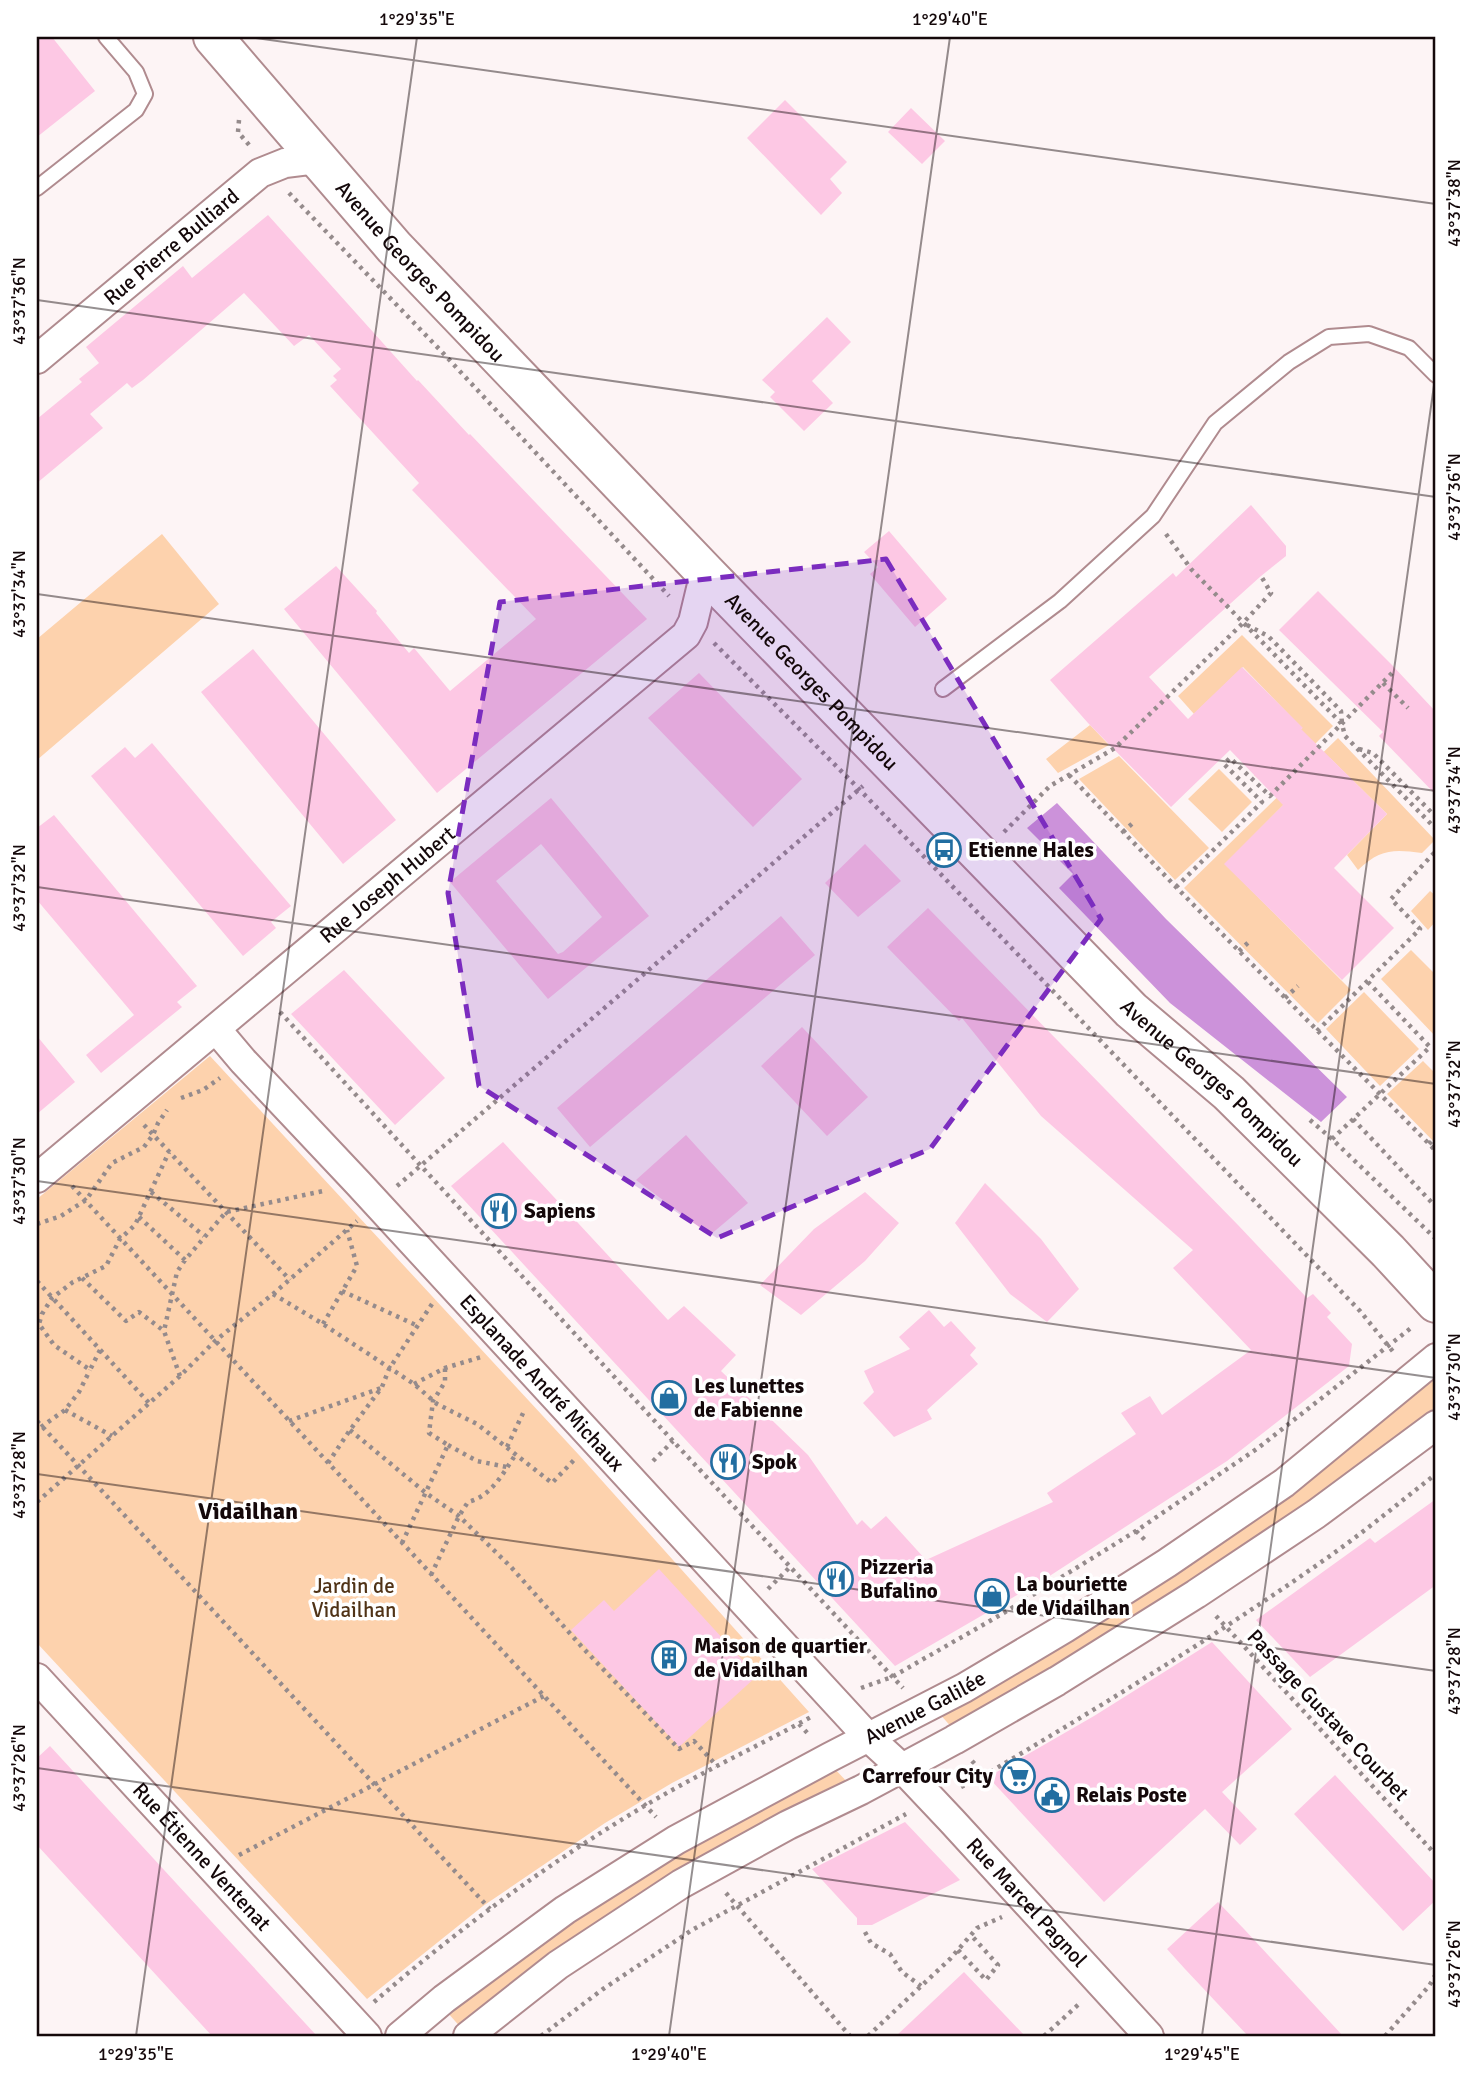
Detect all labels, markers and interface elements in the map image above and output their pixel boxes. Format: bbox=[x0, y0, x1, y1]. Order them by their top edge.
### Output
text: 1°29'35"E bbox=[379, 8, 455, 30]
text: 1°29'40"E bbox=[912, 8, 988, 30]
text: 43°37'38"N bbox=[1443, 159, 1465, 247]
street label: Avenue Georges Pompidou bbox=[330, 176, 510, 368]
street label: Rue Pierre Bulliard bbox=[98, 183, 244, 311]
text: 43°37'36"N bbox=[8, 257, 30, 345]
text: 43°37'36"N bbox=[1443, 453, 1465, 541]
text: 43°37'34"N bbox=[8, 550, 30, 638]
street label: Avenue Georges Pompidou bbox=[719, 587, 904, 776]
text: 43°37'34"N bbox=[1443, 746, 1465, 834]
street label: Rue Joseph Hubert bbox=[314, 821, 461, 949]
bus stop icon: Etienne Hales bbox=[925, 831, 963, 869]
place label: Etienne Hales bbox=[968, 837, 1094, 863]
text: 43°37'32"N bbox=[8, 844, 30, 932]
street label: Avenue Georges Pompidou bbox=[1115, 994, 1309, 1172]
text: 43°37'32"N bbox=[1443, 1040, 1465, 1128]
text: 43°37'30"N bbox=[8, 1137, 30, 1225]
restaurant icon: Sapiens bbox=[480, 1192, 518, 1230]
place label: Sapiens bbox=[524, 1198, 595, 1224]
street label: Esplanade André Michaux bbox=[454, 1289, 630, 1477]
text: 43°37'30"N bbox=[1443, 1333, 1465, 1421]
place label: Les lunettes de Fabienne bbox=[694, 1373, 804, 1423]
shop icon: Les lunettes de Fabienne bbox=[650, 1379, 688, 1417]
text: 43°37'28"N bbox=[8, 1431, 30, 1519]
restaurant icon: Spok bbox=[709, 1443, 747, 1481]
place label: Spok bbox=[752, 1449, 797, 1475]
district label: Vidailhan bbox=[198, 1496, 298, 1526]
place label: Pizzeria Bufalino bbox=[860, 1554, 938, 1604]
restaurant icon: Pizzeria Bufalino bbox=[817, 1560, 855, 1598]
place label: La bouriette de Vidailhan bbox=[1016, 1571, 1130, 1621]
park label: Jardin de Vidailhan bbox=[312, 1573, 396, 1623]
shop icon: La bouriette de Vidailhan bbox=[973, 1577, 1011, 1615]
street label: Passage Gustave Courbet bbox=[1242, 1624, 1414, 1806]
text: 43°37'28"N bbox=[1443, 1627, 1465, 1715]
place label: Maison de quartier de Vidailhan bbox=[694, 1633, 868, 1683]
building icon: Maison de quartier de Vidailhan bbox=[650, 1639, 688, 1677]
street label: Avenue Galilée bbox=[860, 1665, 990, 1750]
text: 43°37'26"N bbox=[8, 1724, 30, 1812]
supermarket icon: Carrefour City bbox=[999, 1757, 1037, 1795]
place label: Carrefour City bbox=[862, 1763, 994, 1789]
public building icon: Relais Poste bbox=[1033, 1776, 1071, 1814]
street label: Rue Étienne Ventenat bbox=[127, 1777, 276, 1936]
place label: Relais Poste bbox=[1076, 1782, 1187, 1808]
street label: Rue Marcel Pagnol bbox=[961, 1832, 1093, 1973]
text: 43°37'26"N bbox=[1443, 1920, 1465, 2008]
text: 1°29'35"E bbox=[98, 2043, 174, 2065]
text: 1°29'40"E bbox=[631, 2043, 707, 2065]
text: 1°29'45"E bbox=[1164, 2043, 1240, 2065]

